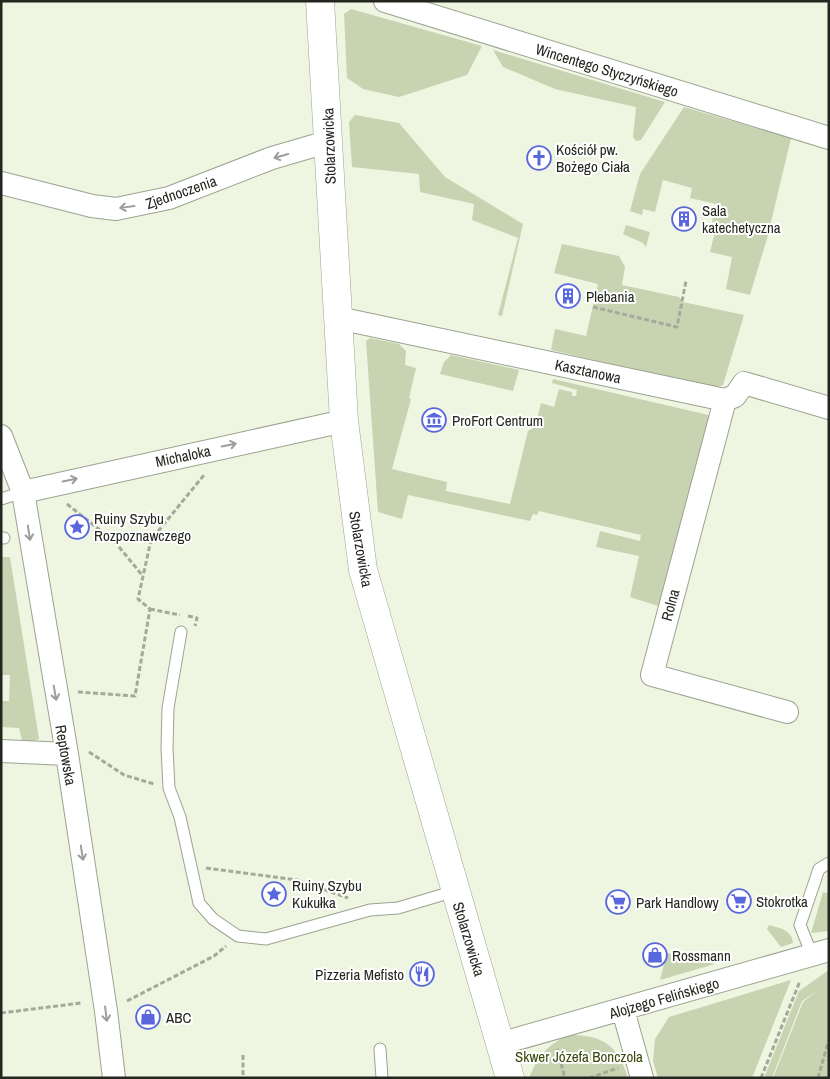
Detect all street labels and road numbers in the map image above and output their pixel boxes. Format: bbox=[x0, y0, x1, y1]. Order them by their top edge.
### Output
street label: Wincentego Styczyńskiego bbox=[533, 38, 681, 102]
street label: Stolarzowicka bbox=[317, 107, 341, 185]
street label: Zjednoczenia bbox=[143, 170, 219, 214]
street label: Kasztanowa bbox=[553, 354, 623, 388]
street label: Michaloka bbox=[153, 440, 213, 472]
street label: Stolarzowicka bbox=[344, 509, 378, 589]
street label: Rolna bbox=[656, 587, 684, 623]
street label: Reptowska bbox=[50, 723, 82, 787]
street label: Stolarzowicka bbox=[448, 899, 490, 979]
street label: Alojzego Felińskiego bbox=[606, 972, 722, 1024]

